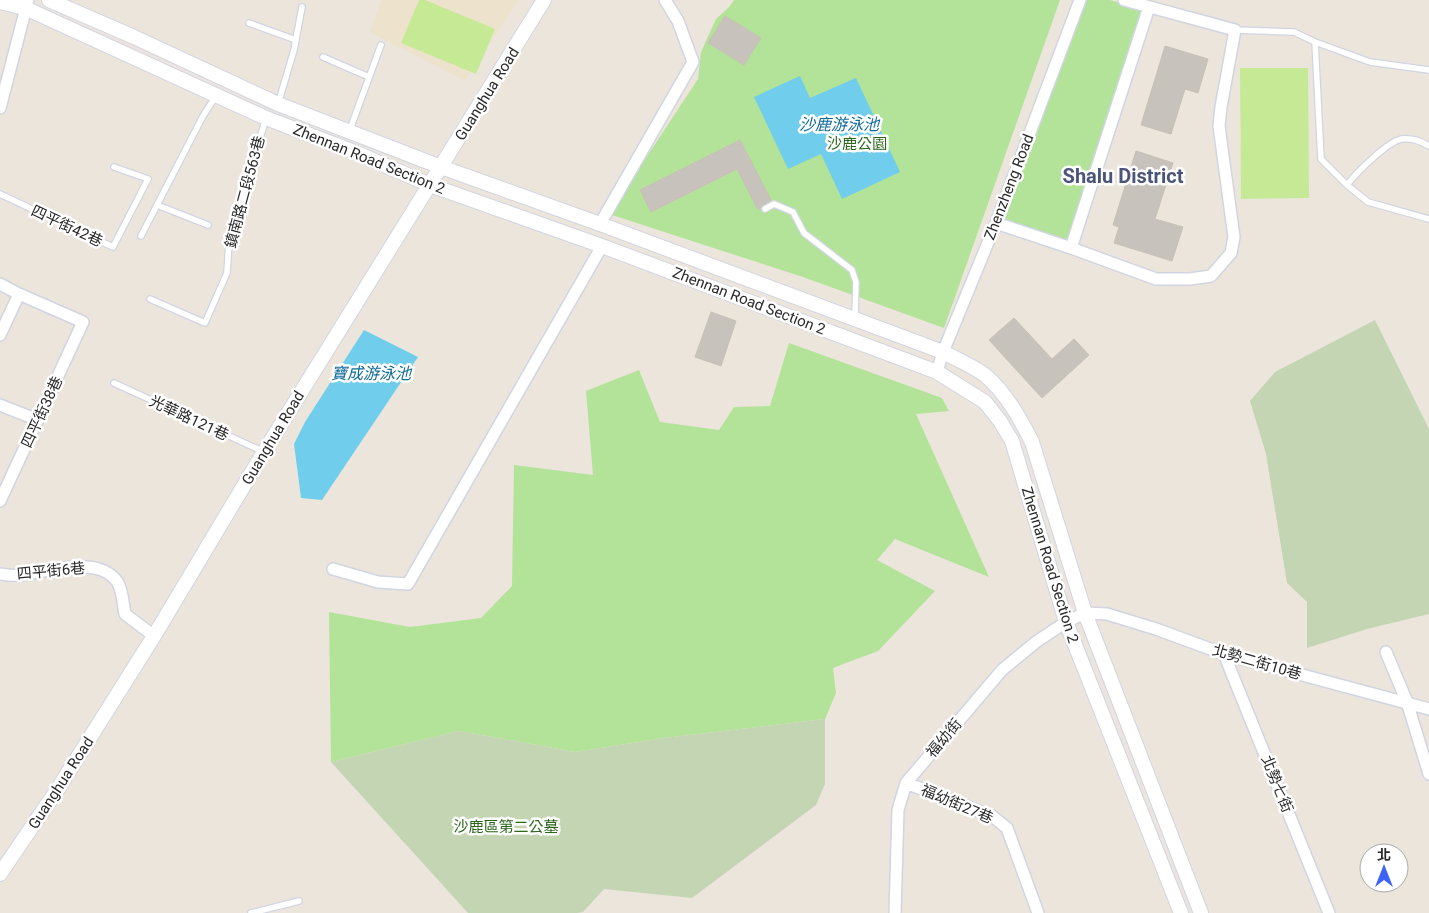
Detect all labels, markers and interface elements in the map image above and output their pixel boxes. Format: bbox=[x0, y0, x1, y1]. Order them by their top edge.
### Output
street label: Guanghua Road bbox=[451, 44, 523, 144]
water label: 沙鹿游泳池 bbox=[799, 115, 881, 134]
street label: Zhennan Road Section 2 bbox=[290, 120, 448, 198]
street label: Zhenzheng Road bbox=[981, 131, 1037, 243]
street label: 鎮南路二段563巷 bbox=[221, 134, 269, 250]
park label: 沙鹿公園 bbox=[827, 135, 887, 153]
district label: Shalu District bbox=[1063, 164, 1184, 188]
street label: 四平街42巷 bbox=[28, 202, 106, 250]
street label: Zhennan Road Section 2 bbox=[670, 264, 828, 338]
water label: 寶成游泳池 bbox=[331, 364, 413, 383]
street label: 四平街38巷 bbox=[18, 373, 66, 451]
street label: Guanghua Road bbox=[238, 388, 308, 488]
street label: 光華路121巷 bbox=[147, 392, 231, 444]
street label: Zhennan Road Section 2 bbox=[1018, 485, 1082, 645]
street label: 四平街6巷 bbox=[16, 559, 86, 583]
street label: 北勢二街10巷 bbox=[1210, 641, 1304, 683]
street label: 福幼街 bbox=[923, 715, 965, 761]
street label: Guanghua Road bbox=[25, 734, 97, 832]
street label: 北勢七街 bbox=[1257, 753, 1297, 815]
street label: 福幼街27巷 bbox=[918, 781, 996, 827]
park label: 沙鹿區第二公墓 bbox=[453, 818, 559, 836]
north arrow bbox=[1359, 843, 1409, 893]
text: 北 bbox=[1377, 847, 1391, 863]

